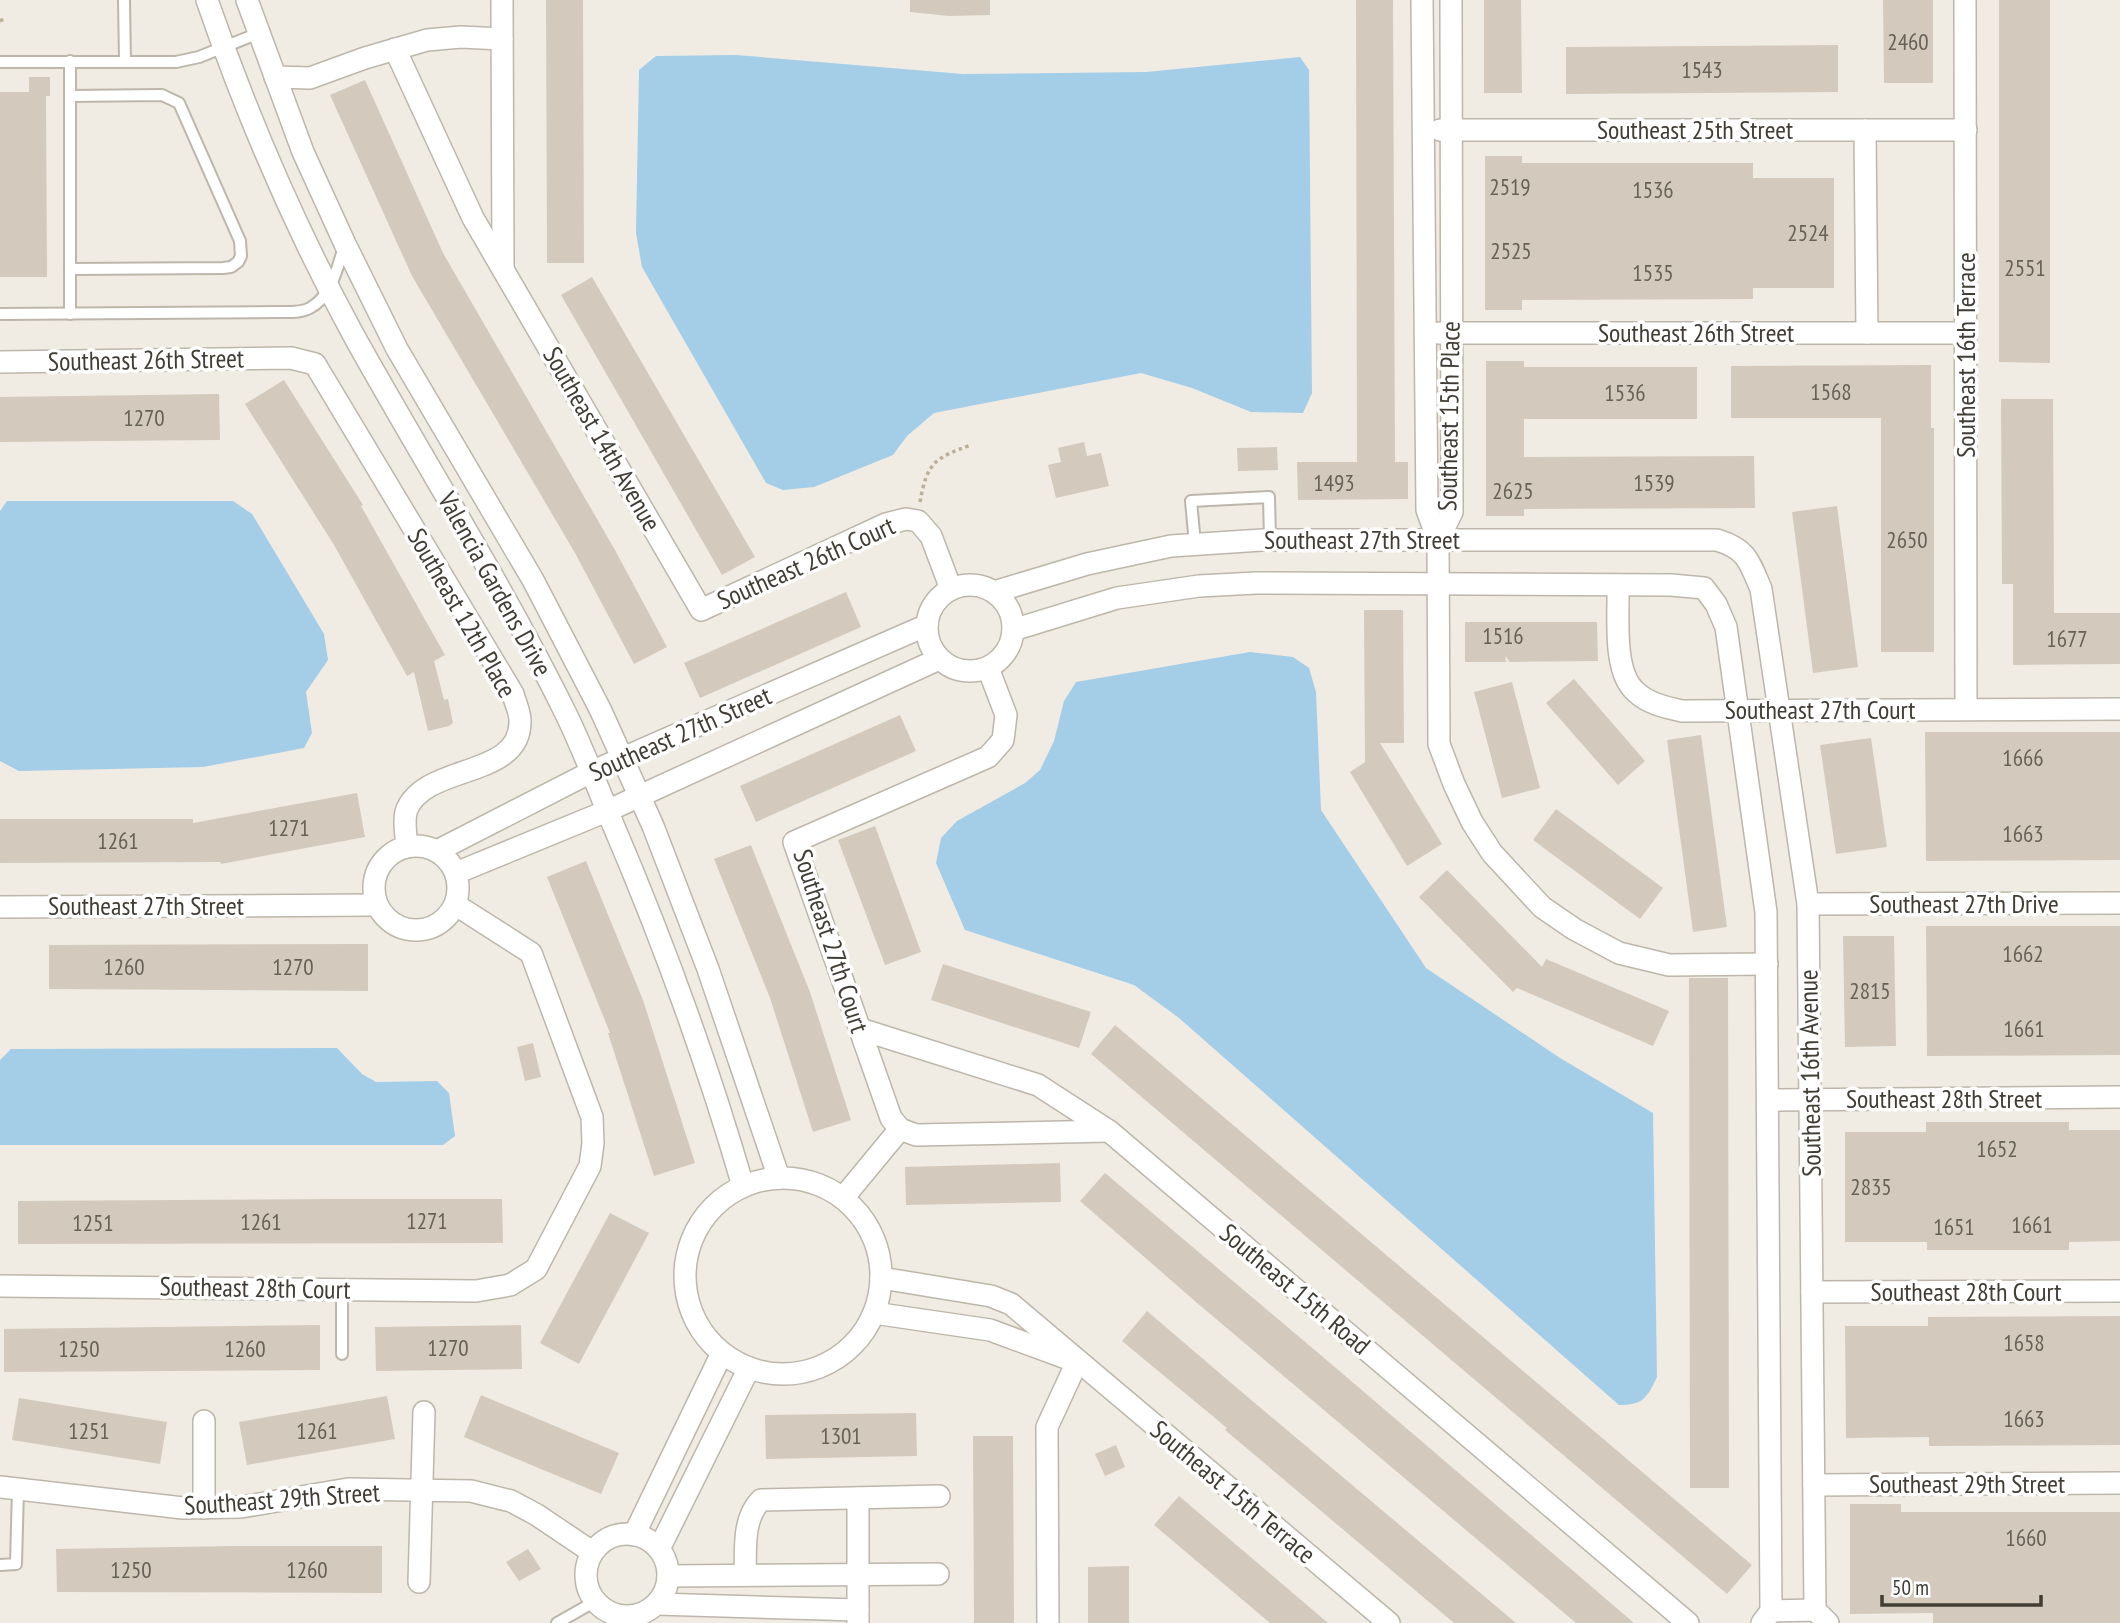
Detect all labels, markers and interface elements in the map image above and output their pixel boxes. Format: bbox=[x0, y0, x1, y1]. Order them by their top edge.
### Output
house number: 2460 bbox=[1887, 27, 1929, 56]
house number: 1543 bbox=[1681, 55, 1723, 84]
street label: Southeast 25th Street bbox=[1597, 113, 1793, 146]
house number: 2519 bbox=[1489, 172, 1531, 201]
house number: 1536 bbox=[1632, 175, 1674, 204]
house number: 2524 bbox=[1787, 218, 1829, 247]
house number: 2525 bbox=[1490, 236, 1532, 265]
street label: Southeast 16th Terrace bbox=[1949, 252, 1982, 458]
house number: 2551 bbox=[2004, 253, 2046, 282]
house number: 1535 bbox=[1632, 258, 1674, 287]
street label: Southeast 26th Street bbox=[1598, 316, 1794, 349]
street label: Southeast 15th Place bbox=[1430, 321, 1467, 511]
street label: Southeast 26th Street bbox=[48, 341, 244, 378]
street label: Southeast 14th Avenue bbox=[536, 341, 669, 537]
house number: 1568 bbox=[1810, 377, 1852, 406]
house number: 1536 bbox=[1604, 378, 1646, 407]
house number: 1270 bbox=[123, 403, 165, 432]
house number: 1493 bbox=[1313, 468, 1355, 497]
house number: 1539 bbox=[1633, 468, 1675, 497]
house number: 2625 bbox=[1492, 476, 1534, 505]
street label: Valencia Gardens Drive bbox=[431, 485, 560, 682]
street label: Southeast 26th Court bbox=[712, 509, 900, 616]
street label: Southeast 12th Place bbox=[401, 522, 524, 703]
street label: Southeast 27th Street bbox=[1264, 523, 1460, 556]
house number: 2650 bbox=[1886, 525, 1928, 554]
house number: 1516 bbox=[1482, 621, 1524, 650]
house number: 1677 bbox=[2046, 624, 2088, 653]
street label: Southeast 27th Street bbox=[584, 679, 776, 788]
street label: Southeast 27th Court bbox=[1725, 693, 1915, 726]
house number: 1666 bbox=[2002, 743, 2044, 772]
house number: 1271 bbox=[268, 813, 310, 842]
house number: 1663 bbox=[2002, 819, 2044, 848]
house number: 1261 bbox=[97, 826, 139, 855]
street label: Southeast 27th Court bbox=[786, 845, 877, 1037]
street label: Southeast 27th Drive bbox=[1869, 887, 2059, 920]
street label: Southeast 27th Street bbox=[48, 889, 244, 922]
house number: 1662 bbox=[2002, 939, 2044, 968]
house number: 1260 bbox=[103, 952, 145, 981]
house number: 1270 bbox=[272, 952, 314, 981]
street label: Southeast 16th Avenue bbox=[1791, 969, 1828, 1177]
house number: 2815 bbox=[1849, 976, 1891, 1005]
house number: 1661 bbox=[2003, 1014, 2045, 1043]
street label: Southeast 28th Street bbox=[1846, 1082, 2042, 1115]
house number: 1652 bbox=[1976, 1134, 2018, 1163]
house number: 2835 bbox=[1850, 1172, 1892, 1201]
house number: 1271 bbox=[406, 1206, 448, 1235]
house number: 1261 bbox=[240, 1207, 282, 1236]
house number: 1251 bbox=[72, 1208, 114, 1237]
house number: 1661 bbox=[2011, 1210, 2053, 1239]
house number: 1651 bbox=[1933, 1212, 1975, 1241]
street label: Southeast 15th Road bbox=[1213, 1216, 1377, 1361]
street label: Southeast 28th Court bbox=[159, 1269, 351, 1306]
street label: Southeast 28th Court bbox=[1871, 1275, 2061, 1308]
house number: 1658 bbox=[2003, 1328, 2045, 1357]
house number: 1270 bbox=[427, 1333, 469, 1362]
house number: 1250 bbox=[58, 1334, 100, 1363]
house number: 1260 bbox=[224, 1334, 266, 1363]
house number: 1663 bbox=[2003, 1404, 2045, 1433]
street label: Southeast 15th Terrace bbox=[1144, 1413, 1323, 1570]
house number: 1251 bbox=[68, 1416, 110, 1445]
house number: 1261 bbox=[296, 1416, 338, 1445]
house number: 1301 bbox=[820, 1421, 862, 1450]
street label: Southeast 29th Street bbox=[1869, 1467, 2065, 1500]
street label: Southeast 29th Street bbox=[183, 1475, 381, 1522]
house number: 1660 bbox=[2005, 1523, 2047, 1552]
house number: 1250 bbox=[110, 1555, 152, 1584]
house number: 1260 bbox=[286, 1555, 328, 1584]
scale bar bbox=[1882, 1564, 2041, 1608]
text: 50 m bbox=[1892, 1574, 1929, 1601]

